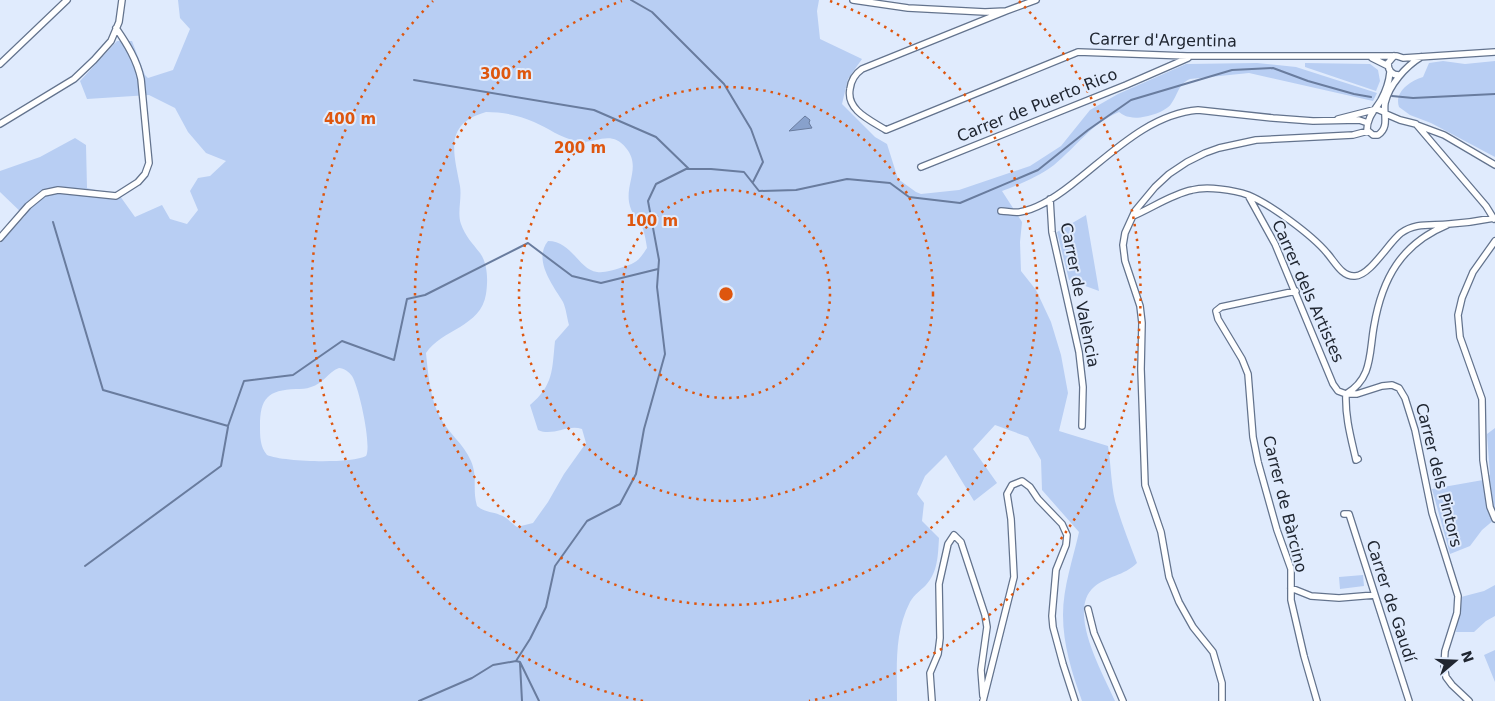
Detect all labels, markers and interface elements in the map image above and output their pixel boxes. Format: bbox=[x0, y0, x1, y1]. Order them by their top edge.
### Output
street label: Carrer d'Argentina bbox=[1089, 29, 1237, 51]
street label: Carrer de Puerto Rico bbox=[954, 64, 1120, 146]
text: 300 m bbox=[480, 65, 532, 83]
text: 400 m bbox=[324, 110, 376, 128]
text: 200 m bbox=[554, 139, 606, 157]
text: 100 m bbox=[626, 212, 678, 230]
street label: Carrer dels Artistes bbox=[1268, 217, 1348, 365]
street label: Carrer de València bbox=[1057, 221, 1103, 369]
centre of rings bbox=[717, 285, 735, 303]
street label: Carrer dels Pintors bbox=[1412, 401, 1466, 549]
street label: Carrer de Bàrcino bbox=[1259, 434, 1311, 574]
street label: Carrer de Gaudí bbox=[1362, 538, 1420, 665]
north arrow bbox=[1430, 636, 1480, 686]
text: N bbox=[1458, 649, 1477, 665]

